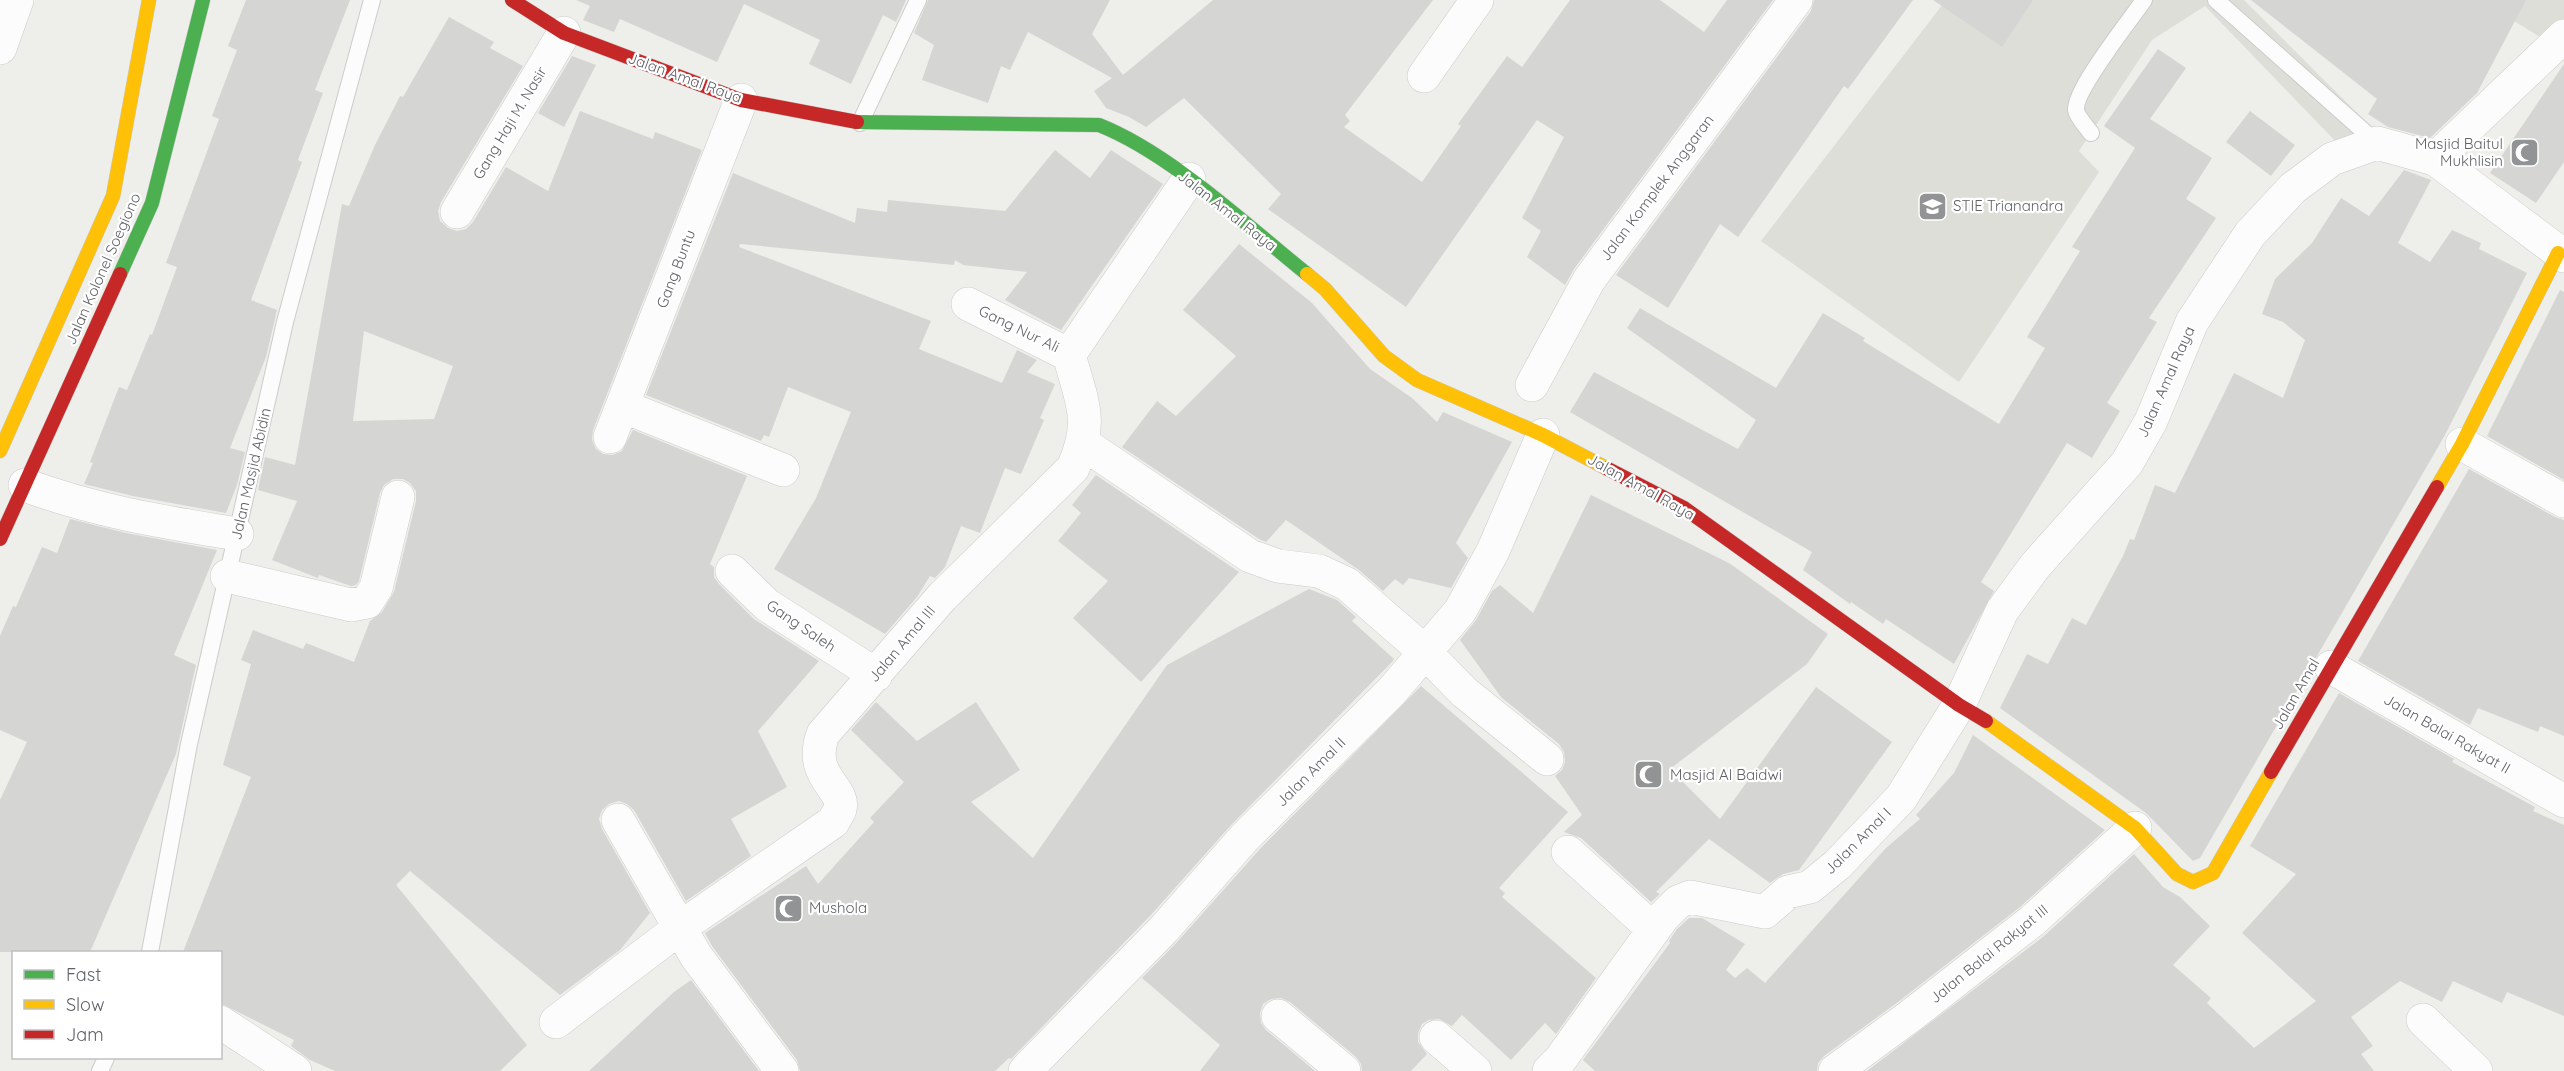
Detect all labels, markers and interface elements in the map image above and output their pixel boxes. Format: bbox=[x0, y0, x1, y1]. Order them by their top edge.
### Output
street label: Jalan Amal Raya bbox=[626, 48, 745, 107]
street label: Gang Haji M. Nasir bbox=[468, 63, 551, 183]
street label: Jalan Komplek Anggaran bbox=[1595, 111, 1718, 264]
place label: Masjid Baitul Mukhlisin bbox=[2415, 134, 2503, 170]
mosque icon: Masjid Baitul Mukhlisin bbox=[2508, 137, 2540, 169]
street label: Jalan Amal Raya bbox=[1174, 166, 1280, 255]
street label: Jalan Kolonel Soegiono bbox=[60, 190, 145, 348]
school or university icon: STIE Trianandra bbox=[1916, 190, 1948, 222]
place label: STIE Trianandra bbox=[1953, 196, 2063, 215]
street label: Gang Buntu bbox=[652, 227, 699, 311]
street label: Gang Nur Ali bbox=[976, 301, 1063, 356]
street label: Jalan Amal Raya bbox=[2132, 323, 2199, 440]
street label: Jalan Masjid Abidin bbox=[226, 406, 275, 542]
street label: Jalan Amal Raya bbox=[1584, 449, 1698, 524]
street label: Gang Saleh bbox=[763, 595, 840, 656]
street label: Jalan Amal III bbox=[864, 601, 939, 686]
street label: Jalan Amal bbox=[2268, 655, 2324, 733]
street label: Jalan Balai Rakyat II bbox=[2380, 690, 2514, 778]
street label: Jalan Amal II bbox=[1272, 733, 1349, 810]
mosque icon: Masjid Al Baidwi bbox=[1633, 759, 1665, 791]
place label: Masjid Al Baidwi bbox=[1670, 765, 1782, 784]
street label: Jalan Amal I bbox=[1820, 803, 1895, 878]
mosque icon: Mushola bbox=[772, 892, 804, 924]
place label: Mushola bbox=[809, 898, 867, 917]
street label: Jalan Balai Rakyat III bbox=[1926, 900, 2052, 1007]
legend bbox=[12, 951, 222, 1059]
text: Fast bbox=[66, 963, 101, 986]
text: Slow bbox=[66, 993, 104, 1016]
text: Jam bbox=[66, 1023, 104, 1046]

